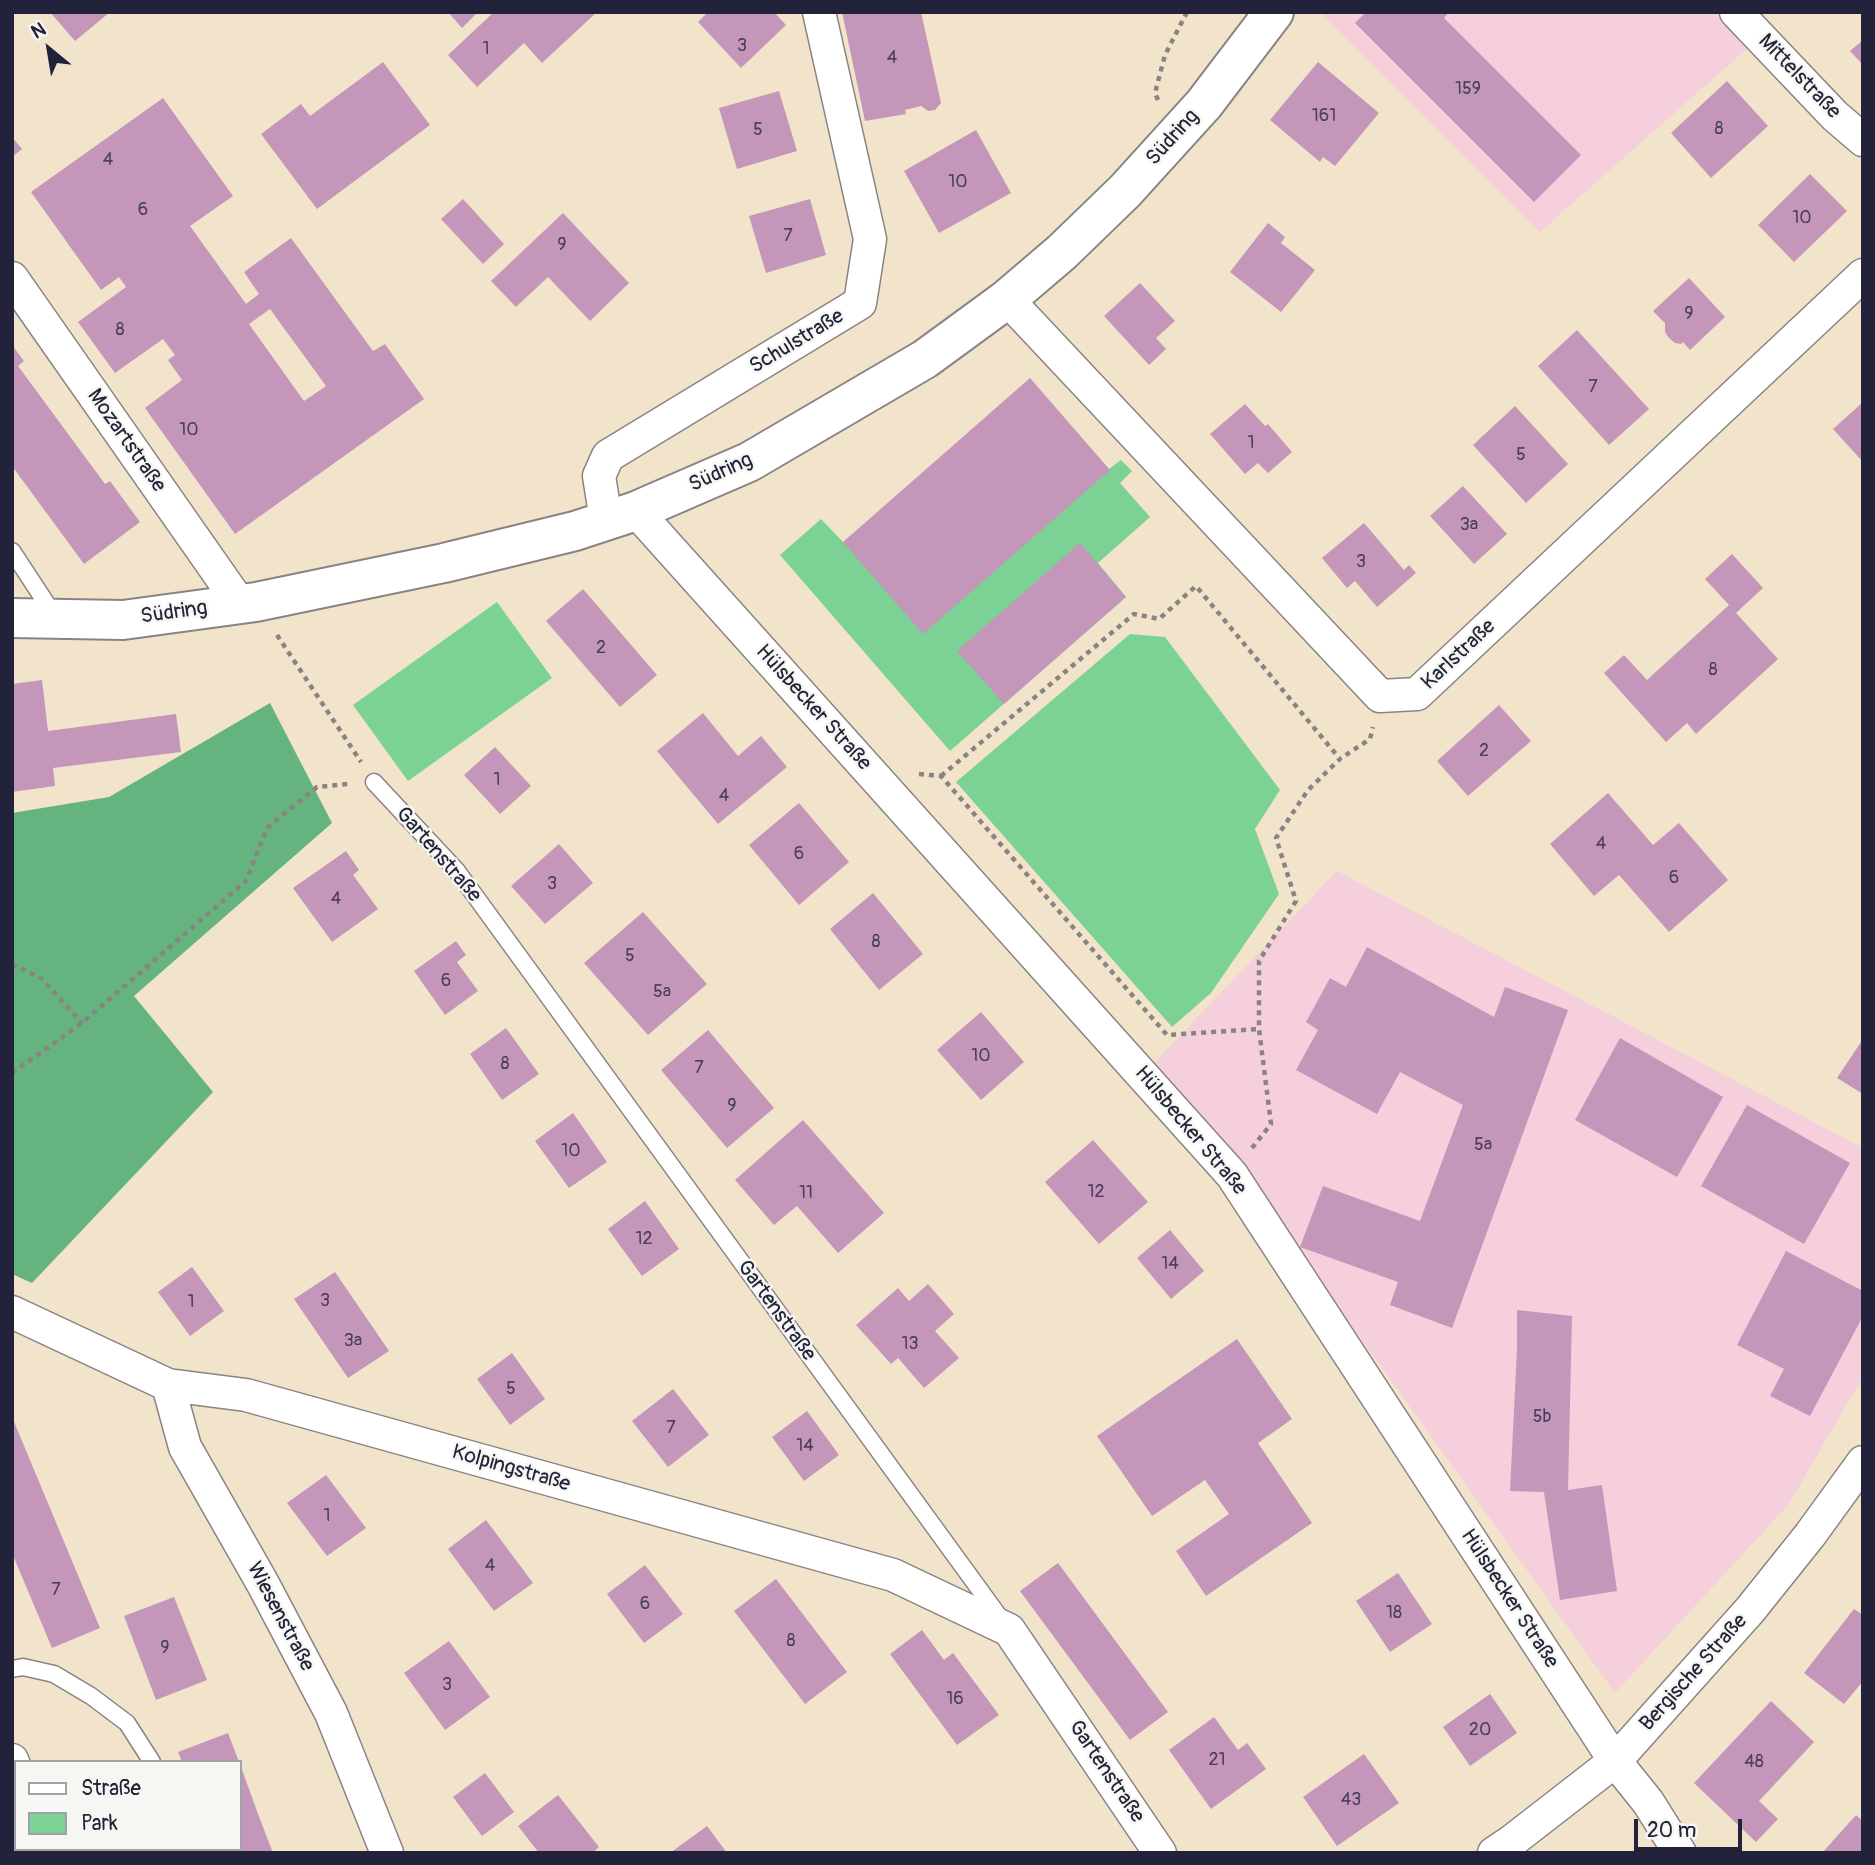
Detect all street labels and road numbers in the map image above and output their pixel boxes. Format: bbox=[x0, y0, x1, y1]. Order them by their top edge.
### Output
street label: Mittelstraße bbox=[1752, 29, 1846, 125]
street label: Südring bbox=[1141, 105, 1205, 171]
street label: Schulstraße bbox=[745, 304, 849, 380]
street label: Mozartstraße bbox=[81, 385, 171, 497]
street label: Südring bbox=[685, 448, 757, 498]
street label: Südring bbox=[139, 596, 209, 630]
street label: Karlstraße bbox=[1417, 614, 1501, 696]
street label: Hülsbecker Straße bbox=[750, 640, 876, 776]
street label: Gartenstraße bbox=[390, 802, 486, 908]
street label: Hülsbecker Straße bbox=[1129, 1061, 1251, 1201]
street label: Gartenstraße bbox=[731, 1256, 821, 1366]
street label: Kolpingstraße bbox=[449, 1440, 573, 1498]
street label: Hülsbecker Straße bbox=[1455, 1525, 1563, 1673]
street label: Wiesenstraße bbox=[241, 1558, 319, 1676]
street label: Bergische Straße bbox=[1635, 1609, 1753, 1737]
street label: Gartenstraße bbox=[1063, 1716, 1149, 1828]

